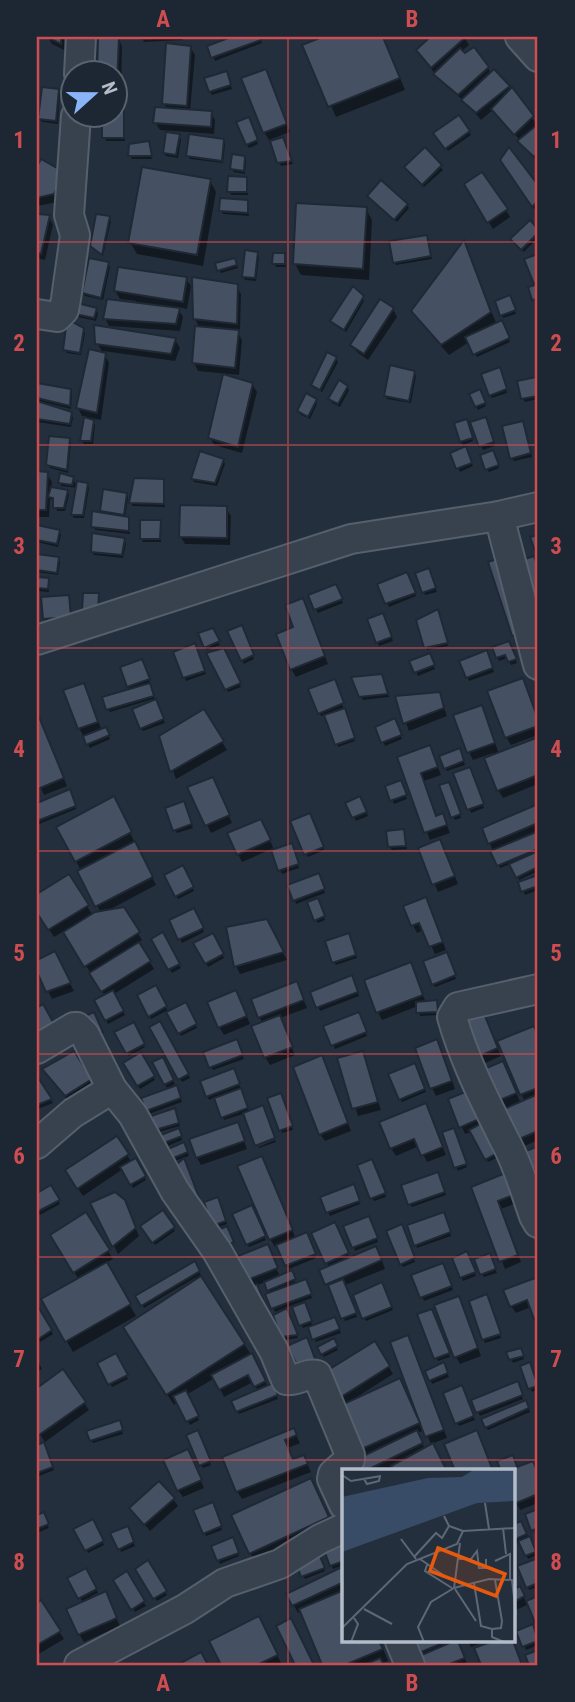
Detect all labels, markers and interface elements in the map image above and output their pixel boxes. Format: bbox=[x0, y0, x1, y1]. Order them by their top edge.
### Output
text: A bbox=[156, 6, 170, 33]
text: B bbox=[406, 6, 418, 33]
north arrow bbox=[60, 60, 130, 130]
text: N bbox=[97, 79, 122, 98]
text: 1 bbox=[13, 127, 25, 154]
text: 1 bbox=[550, 127, 562, 154]
text: 2 bbox=[13, 330, 25, 357]
text: 2 bbox=[550, 330, 562, 357]
text: 3 bbox=[13, 533, 25, 560]
text: 3 bbox=[550, 533, 562, 560]
text: 4 bbox=[13, 736, 25, 763]
text: 4 bbox=[550, 736, 562, 763]
text: 5 bbox=[13, 940, 25, 967]
text: 5 bbox=[550, 940, 562, 967]
text: 6 bbox=[13, 1143, 25, 1170]
text: 6 bbox=[550, 1143, 562, 1170]
text: 7 bbox=[13, 1346, 25, 1373]
text: 7 bbox=[550, 1346, 562, 1373]
inset map bbox=[342, 1469, 516, 1642]
text: 8 bbox=[13, 1549, 25, 1576]
text: 8 bbox=[550, 1549, 562, 1576]
text: A bbox=[156, 1670, 170, 1697]
text: B bbox=[406, 1670, 418, 1697]

